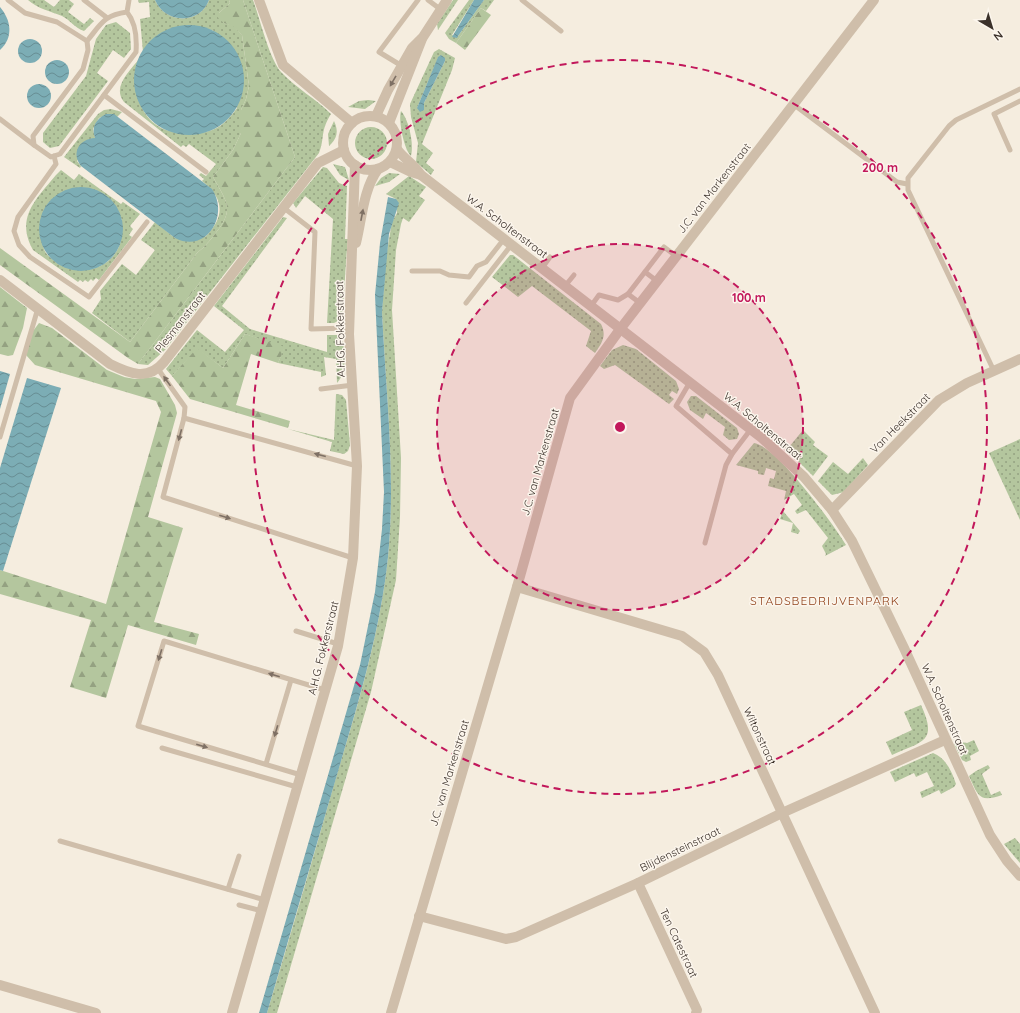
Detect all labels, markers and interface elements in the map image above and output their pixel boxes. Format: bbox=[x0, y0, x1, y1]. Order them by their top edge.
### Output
north arrow bbox=[972, 8, 1012, 48]
text: N bbox=[991, 28, 1006, 44]
one-way arrow bbox=[390, 75, 396, 87]
street label: J.C. van Markenstraat bbox=[674, 140, 754, 236]
text: 200 m bbox=[862, 160, 898, 175]
street label: W.A. Scholtenstraat bbox=[463, 191, 551, 261]
one-way arrow bbox=[359, 209, 365, 221]
street label: A.H.G. Fokkerstraat bbox=[332, 280, 348, 377]
street label: Plesmanstraat bbox=[152, 288, 208, 355]
text: 100 m bbox=[732, 290, 766, 305]
one-way arrow bbox=[163, 376, 171, 386]
street label: W.A. Scholtenstraat bbox=[721, 389, 805, 463]
street label: Van Heekstraat bbox=[867, 390, 933, 456]
street label: J.C. van Markenstraat bbox=[518, 407, 562, 517]
centre of rings bbox=[613, 420, 627, 434]
one-way arrow bbox=[176, 428, 182, 441]
one-way arrow bbox=[314, 452, 326, 458]
one-way arrow bbox=[219, 514, 231, 520]
district label: STADSBEDRIJVENPARK bbox=[750, 593, 900, 608]
street label: A.H.G. Fokkerstraat bbox=[305, 599, 342, 696]
one-way arrow bbox=[157, 650, 163, 662]
street label: W.A. Scholtenstraat bbox=[919, 661, 972, 757]
one-way arrow bbox=[268, 672, 280, 678]
street label: Wiltonstraat bbox=[740, 705, 780, 767]
street label: J.C. van Markenstraat bbox=[426, 718, 472, 828]
one-way arrow bbox=[273, 725, 279, 737]
one-way arrow bbox=[197, 743, 209, 749]
street label: Blijdensteinstraat bbox=[637, 823, 723, 875]
street label: Ten Catestraat bbox=[657, 906, 701, 980]

